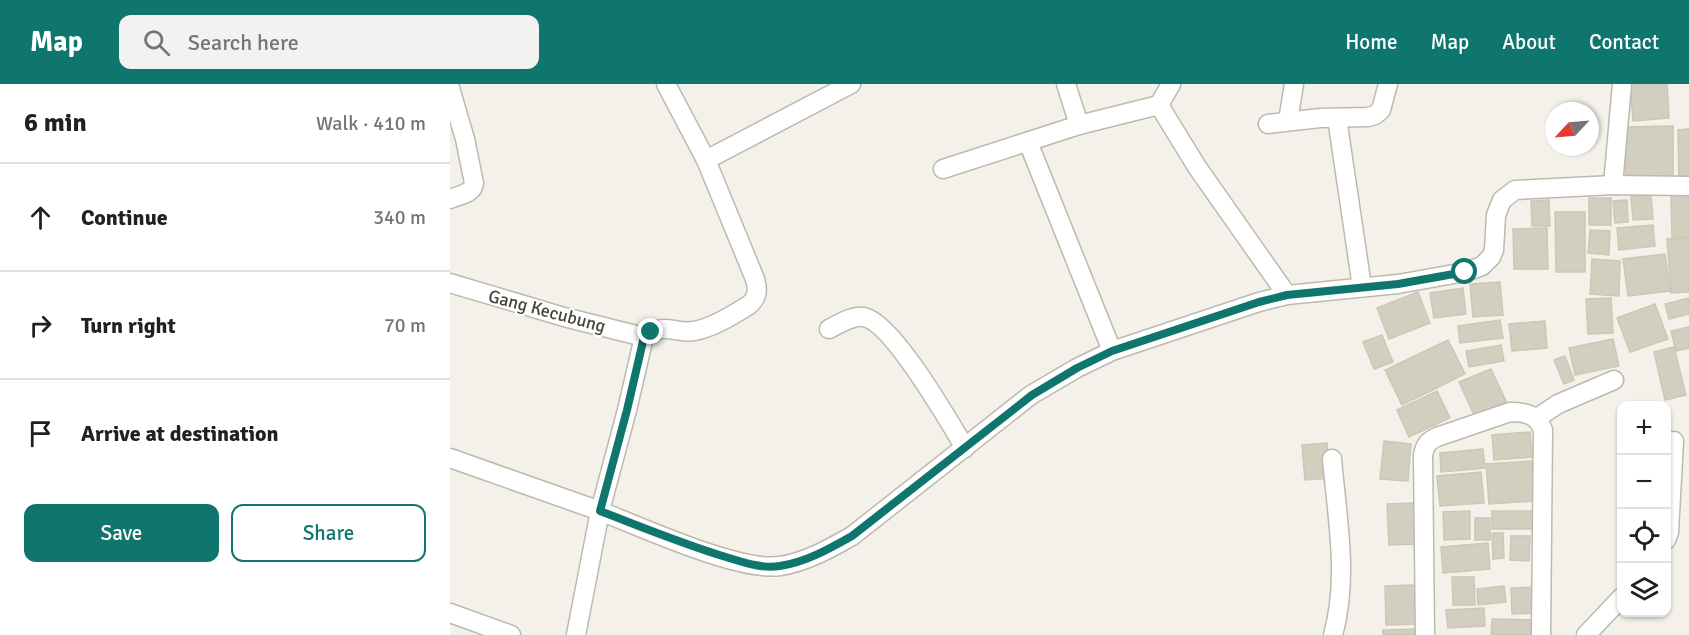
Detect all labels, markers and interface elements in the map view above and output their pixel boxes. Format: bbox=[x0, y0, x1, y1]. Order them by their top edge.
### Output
search box bbox=[119, 15, 539, 69]
text: Map bbox=[30, 25, 83, 59]
icon: search bbox=[140, 26, 173, 59]
text: Search here bbox=[188, 29, 299, 56]
text: Home bbox=[1345, 29, 1398, 55]
text: Map bbox=[1431, 29, 1469, 55]
text: About bbox=[1502, 29, 1556, 55]
text: Contact bbox=[1589, 29, 1659, 55]
north arrow bbox=[1545, 102, 1599, 156]
text: 6 min bbox=[24, 107, 87, 139]
text: Walk · 410 m bbox=[316, 111, 426, 136]
icon: ahead bbox=[24, 201, 57, 234]
text: Continue bbox=[81, 204, 168, 231]
text: 340 m bbox=[373, 205, 426, 230]
route start bbox=[1451, 258, 1477, 284]
street label: Gang Kecubung bbox=[486, 285, 608, 337]
icon: right bbox=[24, 309, 57, 342]
text: Turn right bbox=[81, 312, 176, 339]
text: 70 m bbox=[384, 313, 426, 338]
route end bbox=[637, 318, 663, 344]
map controls bbox=[1617, 401, 1671, 617]
button: + bbox=[1617, 401, 1671, 455]
icon: arrive bbox=[24, 417, 57, 450]
text: Arrive at destination bbox=[81, 420, 278, 447]
button: − bbox=[1617, 455, 1671, 509]
button: Save bbox=[24, 504, 219, 562]
button: Share bbox=[231, 504, 426, 562]
button: locate bbox=[1617, 509, 1671, 563]
button: layers bbox=[1617, 563, 1671, 617]

